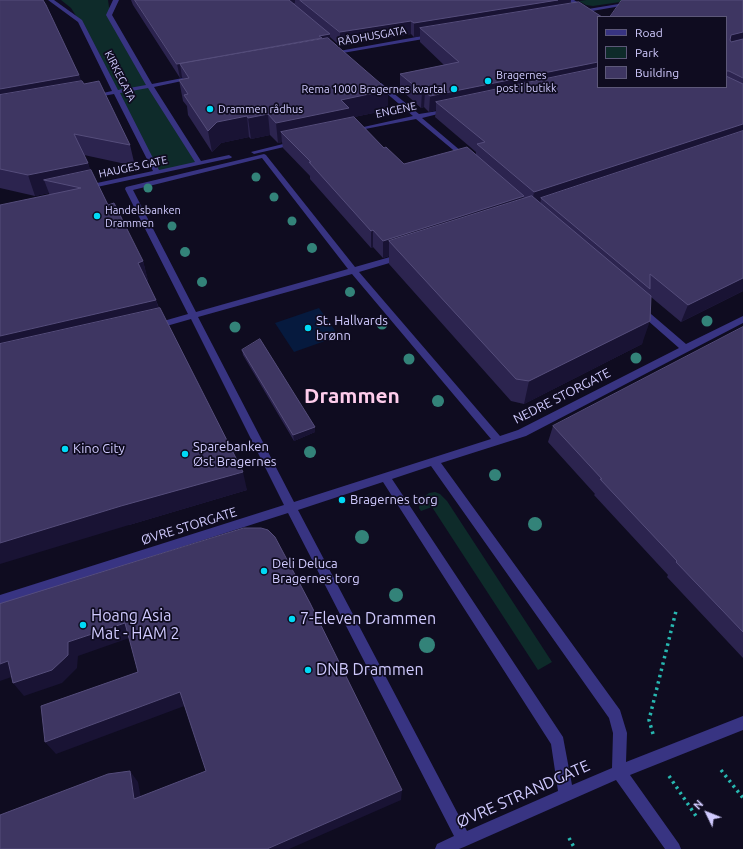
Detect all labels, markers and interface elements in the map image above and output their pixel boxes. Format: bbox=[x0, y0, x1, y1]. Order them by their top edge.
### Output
legend bbox=[597, 16, 727, 88]
street label: RÅDHUSGATA bbox=[337, 23, 407, 49]
text: Road bbox=[635, 26, 663, 39]
text: Park bbox=[635, 46, 659, 59]
street label: KIRKEGATA bbox=[102, 48, 138, 104]
text: Building bbox=[635, 66, 679, 79]
place label: Bragernes post i butikk bbox=[496, 68, 556, 94]
marker: Bragernes post i butikk bbox=[483, 76, 493, 86]
place label: Rema 1000 Bragernes kvartal bbox=[301, 82, 446, 96]
marker: Rema 1000 Bragernes kvartal bbox=[449, 84, 459, 94]
street label: ENGENE bbox=[374, 99, 418, 121]
place label: Drammen rådhus bbox=[218, 102, 303, 116]
marker: Drammen rådhus bbox=[205, 104, 215, 114]
street label: HAUGES GATE bbox=[97, 153, 169, 181]
place label: Handelsbanken Drammen bbox=[105, 203, 181, 229]
marker: Handelsbanken Drammen bbox=[92, 211, 102, 221]
place label: St. Hallvards brønn bbox=[316, 313, 388, 344]
marker: St. Hallvards brønn bbox=[303, 323, 313, 333]
street label: NEDRE STORGATE bbox=[511, 365, 613, 427]
district label: Drammen bbox=[304, 383, 400, 409]
place label: Sparebanken Øst Bragernes bbox=[193, 439, 276, 470]
place label: Kino City bbox=[73, 441, 125, 457]
marker: Kino City bbox=[60, 444, 70, 454]
marker: Sparebanken Øst Bragernes bbox=[180, 449, 190, 459]
place label: Bragernes torg bbox=[350, 492, 438, 508]
marker: Bragernes torg bbox=[337, 495, 347, 505]
street label: ØVRE STORGATE bbox=[139, 504, 239, 548]
place label: Deli Deluca Bragernes torg bbox=[272, 556, 360, 587]
marker: Deli Deluca Bragernes torg bbox=[259, 566, 269, 576]
place label: Hoang Asia Mat - HAM 2 bbox=[91, 606, 180, 644]
place label: 7-Eleven Drammen bbox=[300, 609, 436, 629]
marker: 7-Eleven Drammen bbox=[287, 614, 297, 624]
marker: Hoang Asia Mat - HAM 2 bbox=[78, 620, 88, 630]
place label: DNB Drammen bbox=[316, 660, 424, 680]
marker: DNB Drammen bbox=[303, 665, 313, 675]
street label: ØVRE STRANDGATE bbox=[453, 756, 593, 832]
north arrow bbox=[687, 793, 727, 833]
text: N bbox=[691, 798, 705, 812]

